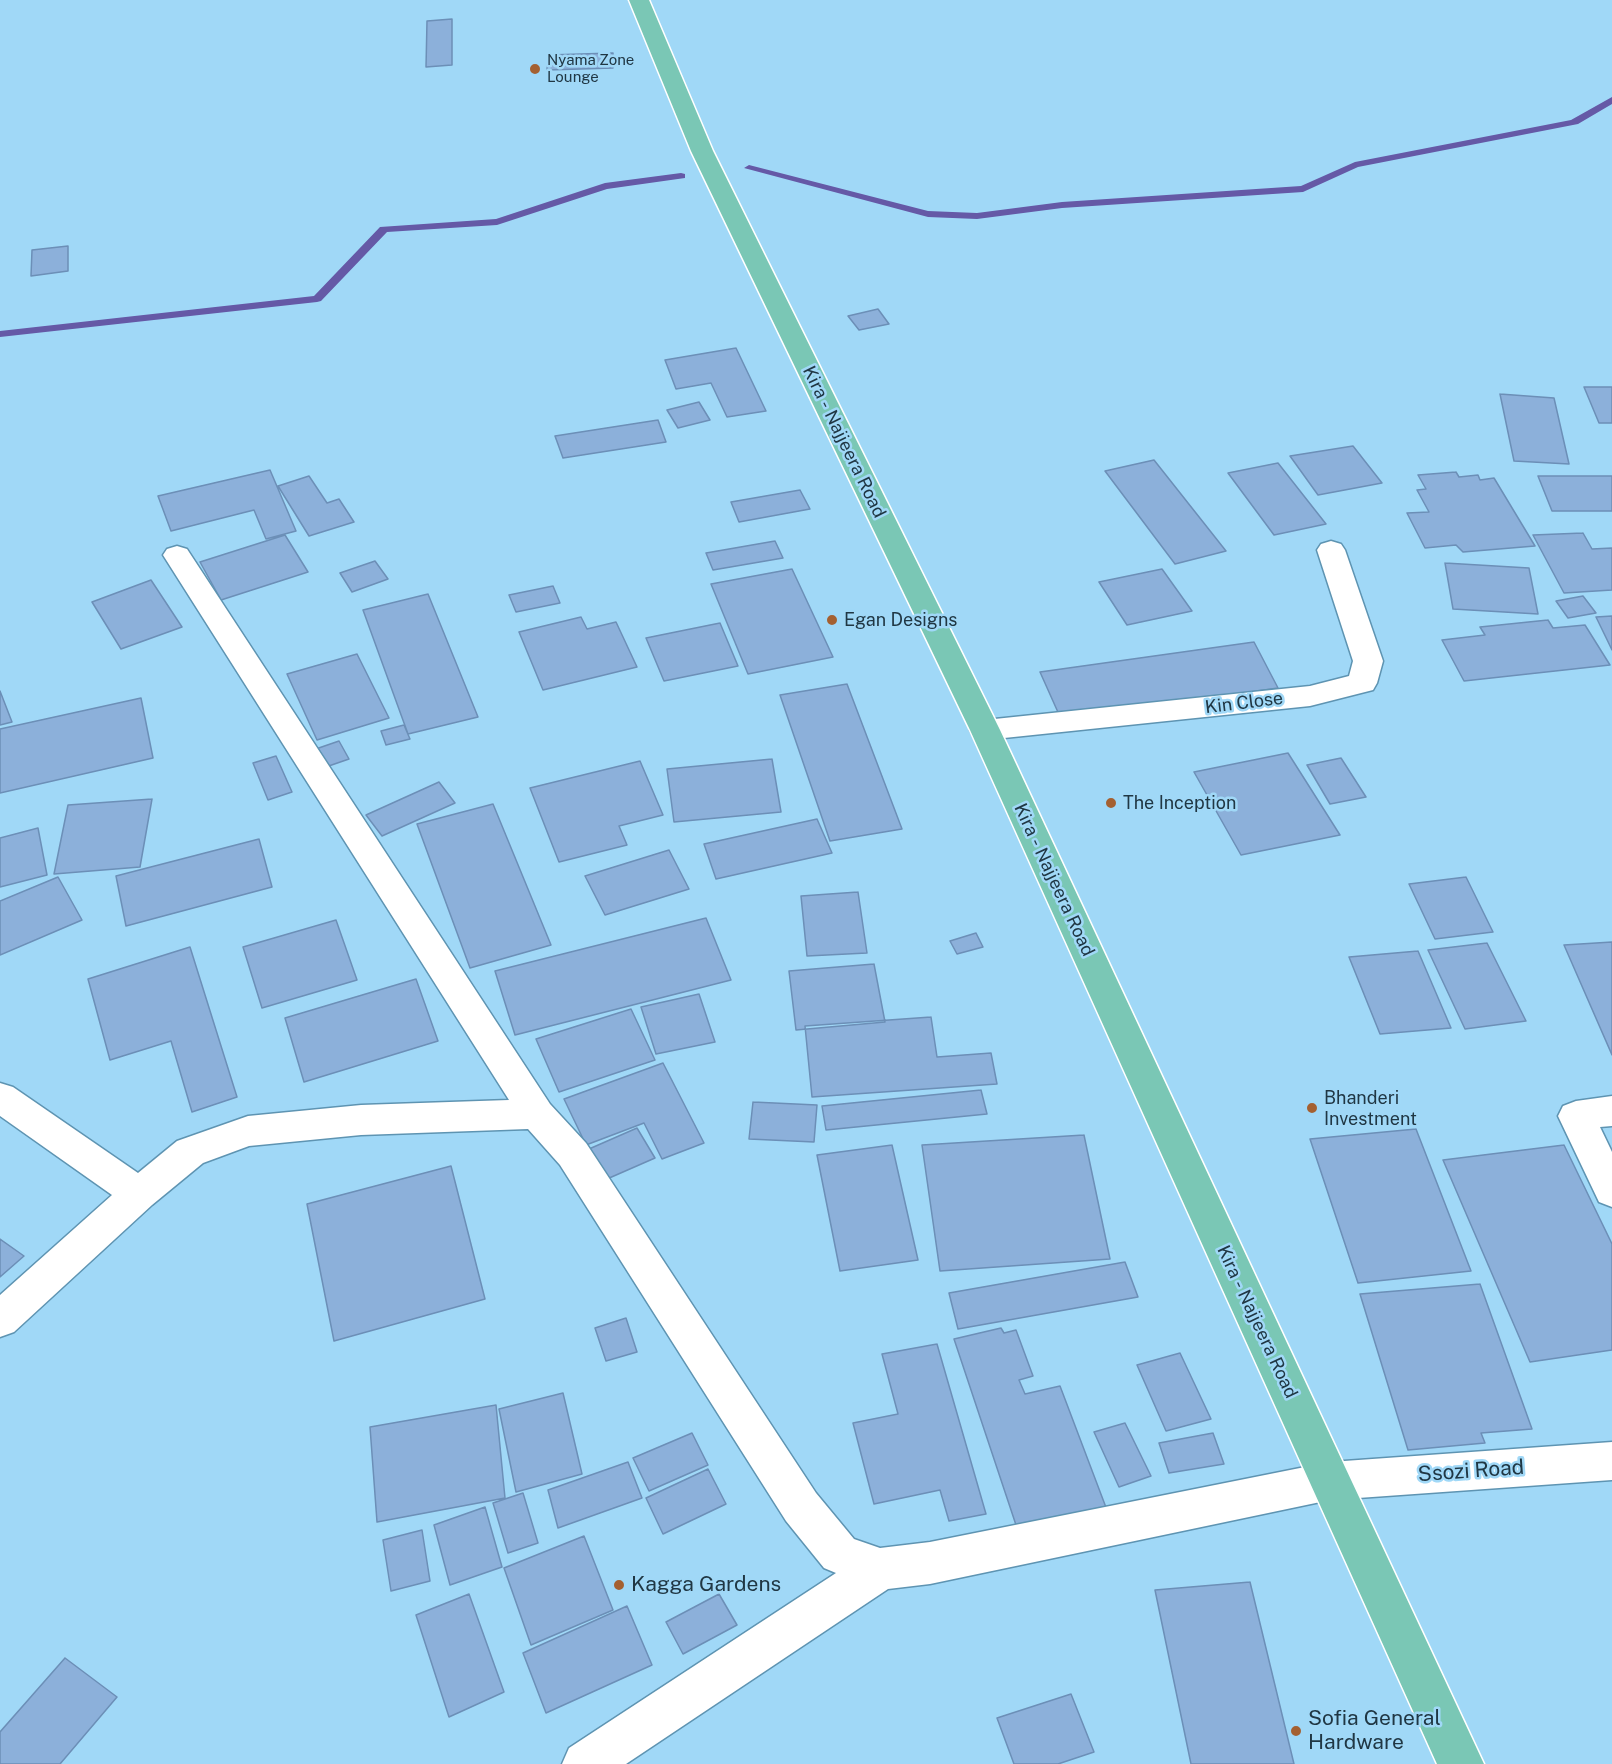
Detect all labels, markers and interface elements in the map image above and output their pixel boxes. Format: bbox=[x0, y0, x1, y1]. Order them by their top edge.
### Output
place label: Nyama Zone Lounge bbox=[547, 51, 634, 86]
marker: Nyama Zone Lounge bbox=[528, 62, 542, 76]
street label: Kira - Najjeera Road bbox=[798, 363, 890, 521]
place label: Egan Designs bbox=[844, 609, 957, 631]
marker: Egan Designs bbox=[825, 613, 839, 627]
street label: Kin Close bbox=[1204, 688, 1284, 718]
place label: The Inception bbox=[1123, 792, 1236, 814]
marker: The Inception bbox=[1104, 796, 1118, 810]
street label: Kira - Najjeera Road bbox=[1009, 800, 1099, 960]
place label: Bhanderi Investment bbox=[1324, 1087, 1417, 1130]
marker: Bhanderi Investment bbox=[1305, 1101, 1319, 1115]
street label: Kira - Najjeera Road bbox=[1212, 1242, 1302, 1402]
street label: Ssozi Road bbox=[1417, 1455, 1525, 1487]
place label: Kagga Gardens bbox=[631, 1572, 781, 1598]
marker: Kagga Gardens bbox=[612, 1578, 626, 1592]
place label: Sofia General Hardware bbox=[1308, 1706, 1441, 1756]
marker: Sofia General Hardware bbox=[1289, 1724, 1303, 1738]

